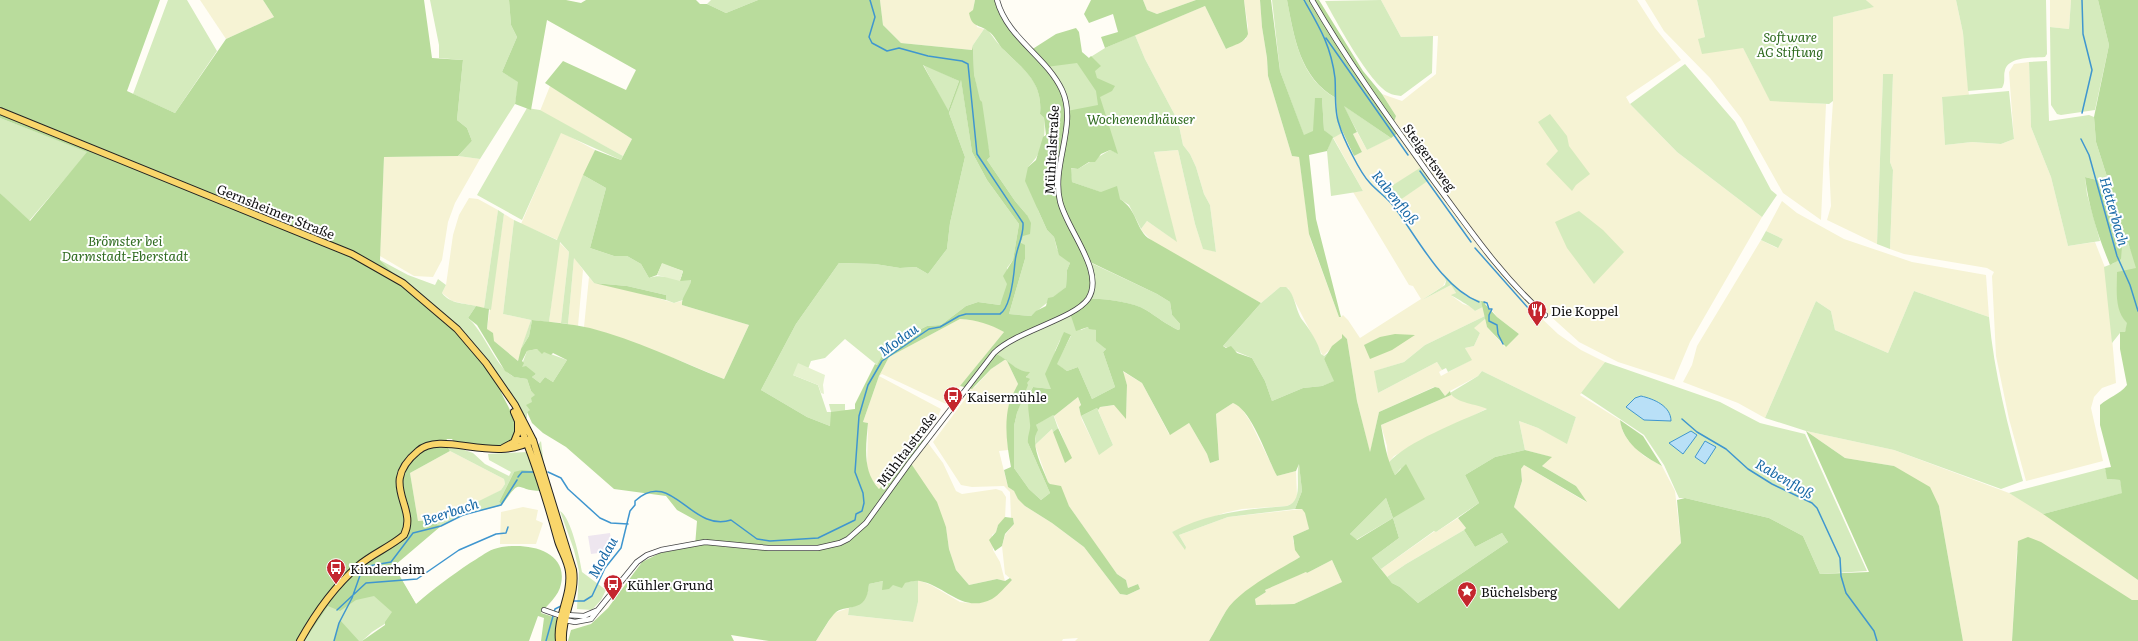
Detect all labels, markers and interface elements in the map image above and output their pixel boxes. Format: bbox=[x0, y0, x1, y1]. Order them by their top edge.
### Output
park label: Software AG Stiftung bbox=[1756, 27, 1824, 61]
street label: Mühltalstraße bbox=[1039, 105, 1063, 195]
park label: Wochenendhäuser bbox=[1087, 109, 1195, 128]
street label: Steigertsweg bbox=[1399, 119, 1461, 195]
water label: Rabenfloß bbox=[1368, 166, 1424, 228]
water label: Hetterbach bbox=[2096, 174, 2135, 249]
street label: Gernsheimer Straße bbox=[214, 179, 338, 243]
park label: Brömster bei Darmstadt-Eberstadt bbox=[61, 231, 189, 265]
restaurant icon: Die Koppel bbox=[1526, 299, 1548, 327]
place label: Die Koppel bbox=[1551, 301, 1619, 320]
water label: Modau bbox=[874, 317, 922, 360]
bus stop icon: Kaisermühle bbox=[942, 385, 964, 413]
place label: Kaisermühle bbox=[967, 387, 1047, 406]
street label: Mühltalstraße bbox=[871, 407, 941, 490]
water label: Rabenfloß bbox=[1752, 453, 1818, 503]
water label: Beerbach bbox=[419, 492, 482, 530]
water label: Modau bbox=[582, 532, 622, 581]
bus stop icon: Kinderheim bbox=[325, 557, 347, 585]
place label: Kinderheim bbox=[350, 559, 426, 578]
bus stop icon: Kühler Grund bbox=[602, 573, 624, 601]
place label: Kühler Grund bbox=[627, 575, 713, 594]
place icon: Büchelsberg bbox=[1456, 580, 1478, 608]
place label: Büchelsberg bbox=[1481, 582, 1558, 601]

